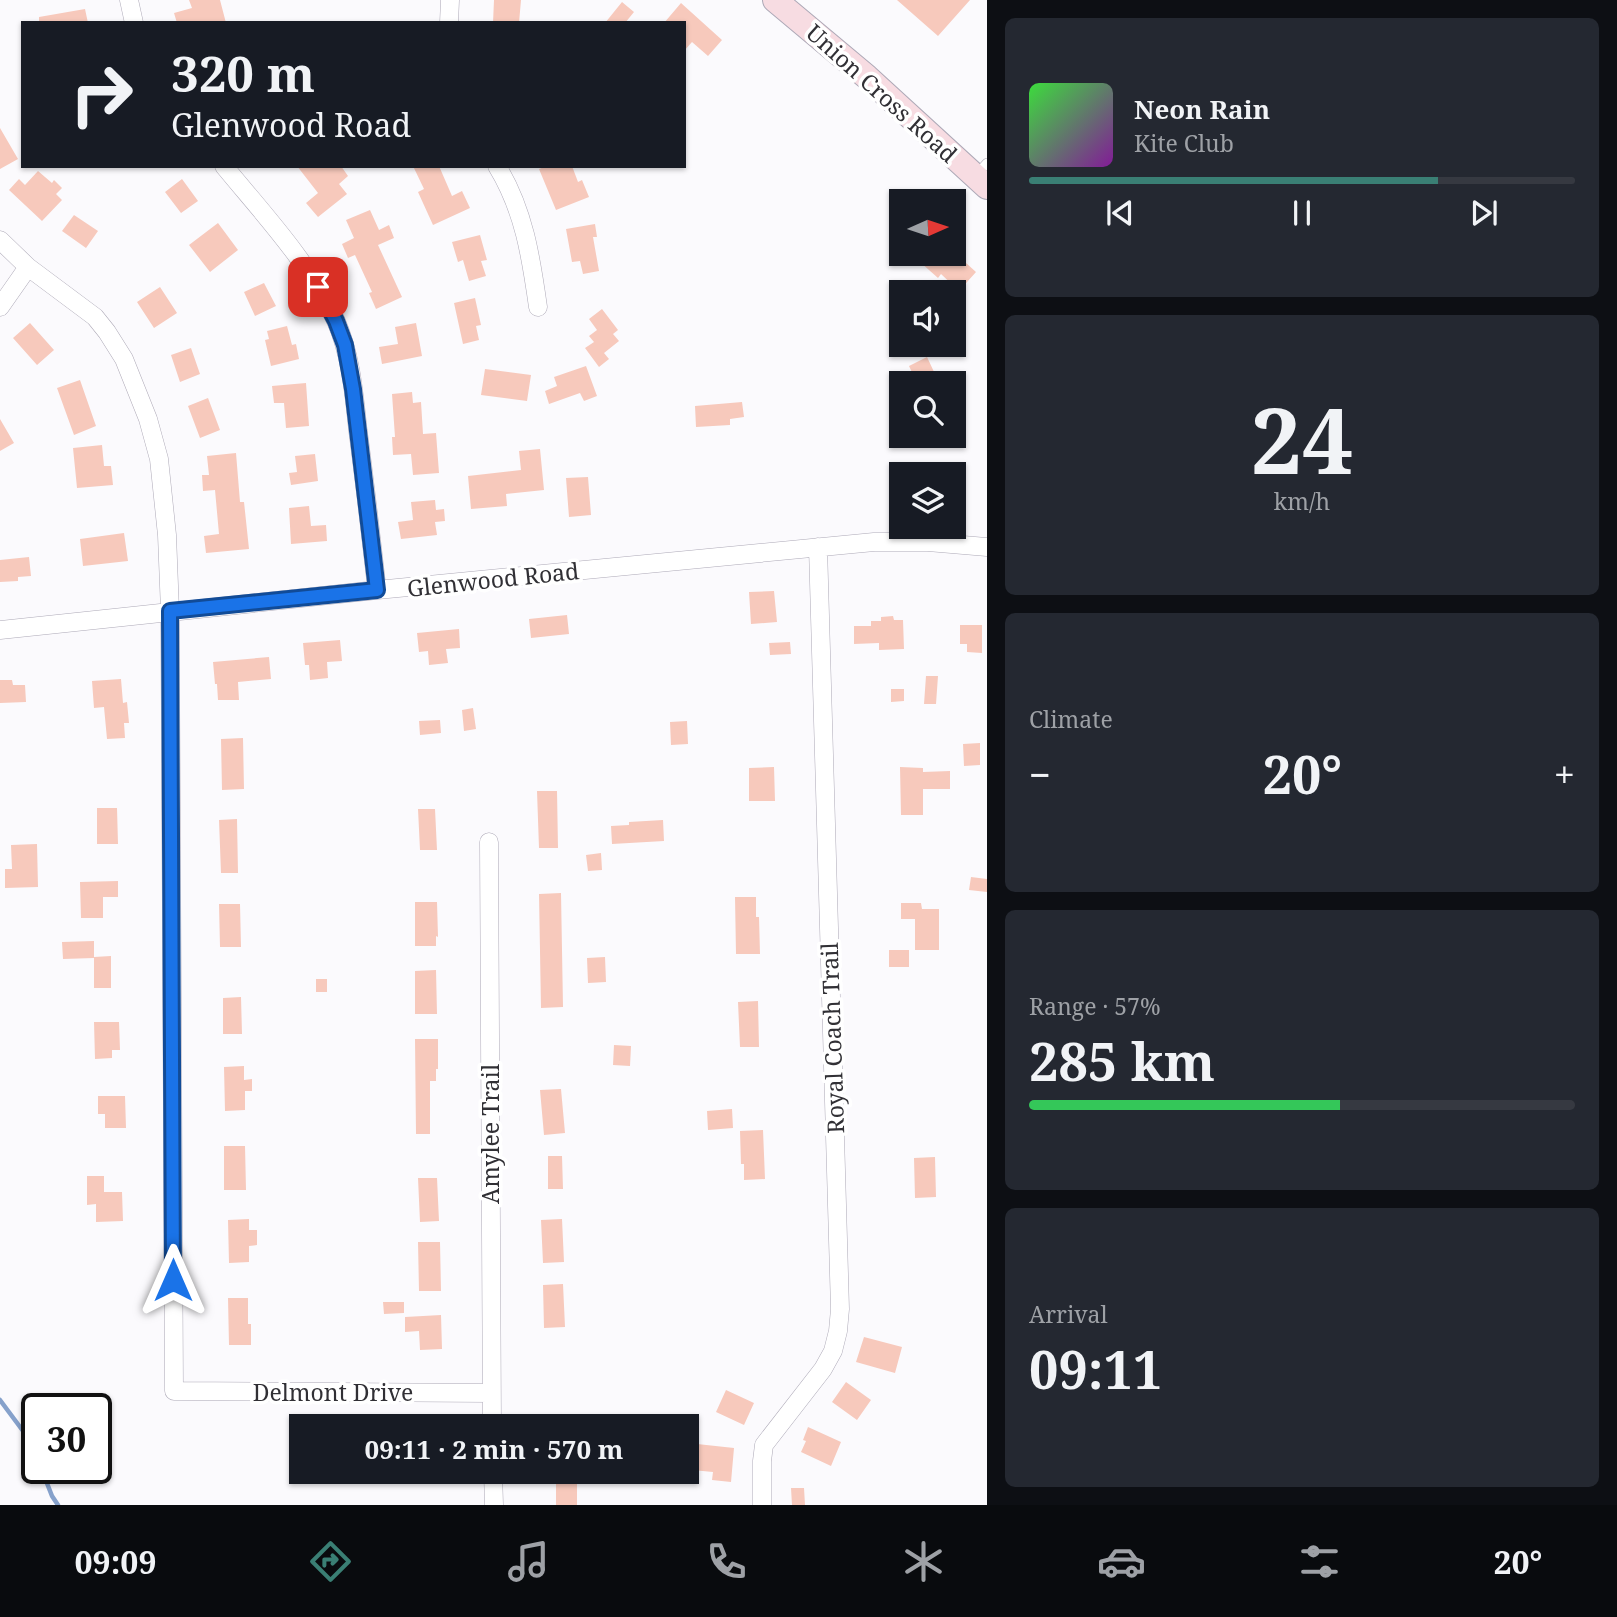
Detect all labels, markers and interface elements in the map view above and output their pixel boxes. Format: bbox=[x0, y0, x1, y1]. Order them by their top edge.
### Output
street label: Union Cross Road bbox=[800, 16, 964, 170]
text: 320 m bbox=[171, 40, 315, 106]
icon: right bbox=[56, 49, 147, 140]
text: Neon Rain bbox=[1134, 91, 1270, 127]
text: Glenwood Road bbox=[171, 103, 411, 146]
text: Kite Club bbox=[1134, 127, 1234, 159]
north arrow bbox=[889, 189, 966, 266]
map controls bbox=[889, 189, 966, 539]
icon: previous bbox=[1101, 194, 1139, 232]
icon: pause bbox=[1283, 194, 1321, 232]
icon: next bbox=[1465, 194, 1503, 232]
pin bbox=[288, 257, 348, 317]
icon: arrive bbox=[299, 268, 337, 306]
button: sound bbox=[889, 280, 966, 357]
button: search bbox=[889, 371, 966, 448]
text: 24 bbox=[1251, 377, 1353, 501]
button: layers bbox=[889, 462, 966, 539]
text: km/h bbox=[1274, 485, 1330, 517]
street label: Glenwood Road bbox=[406, 554, 580, 604]
text: Climate bbox=[1029, 703, 1113, 735]
text: 20° bbox=[1263, 738, 1342, 809]
text: − bbox=[1029, 748, 1051, 800]
text: + bbox=[1554, 748, 1575, 800]
street label: Royal Coach Trail bbox=[813, 942, 851, 1134]
text: Range · 57% bbox=[1029, 990, 1161, 1022]
text: 285 km bbox=[1029, 1025, 1215, 1096]
street label: Amylee Trail bbox=[474, 1064, 506, 1204]
position arrow bbox=[136, 1243, 210, 1317]
text: Arrival bbox=[1029, 1298, 1108, 1330]
text: 09:11 bbox=[1029, 1333, 1162, 1404]
street label: Delmont Drive bbox=[253, 1376, 413, 1408]
speed limit sign: 30 bbox=[21, 1393, 112, 1484]
text: 09:11 · 2 min · 570 m bbox=[364, 1431, 624, 1467]
icon: directions bbox=[306, 1537, 355, 1586]
icon: music bbox=[504, 1537, 553, 1586]
icon: phone bbox=[702, 1537, 751, 1586]
icon: climate bbox=[899, 1537, 948, 1586]
icon: car bbox=[1097, 1537, 1146, 1586]
icon: filters bbox=[1295, 1537, 1344, 1586]
text: 09:09 bbox=[74, 1540, 157, 1583]
text: 20° bbox=[1493, 1540, 1542, 1583]

